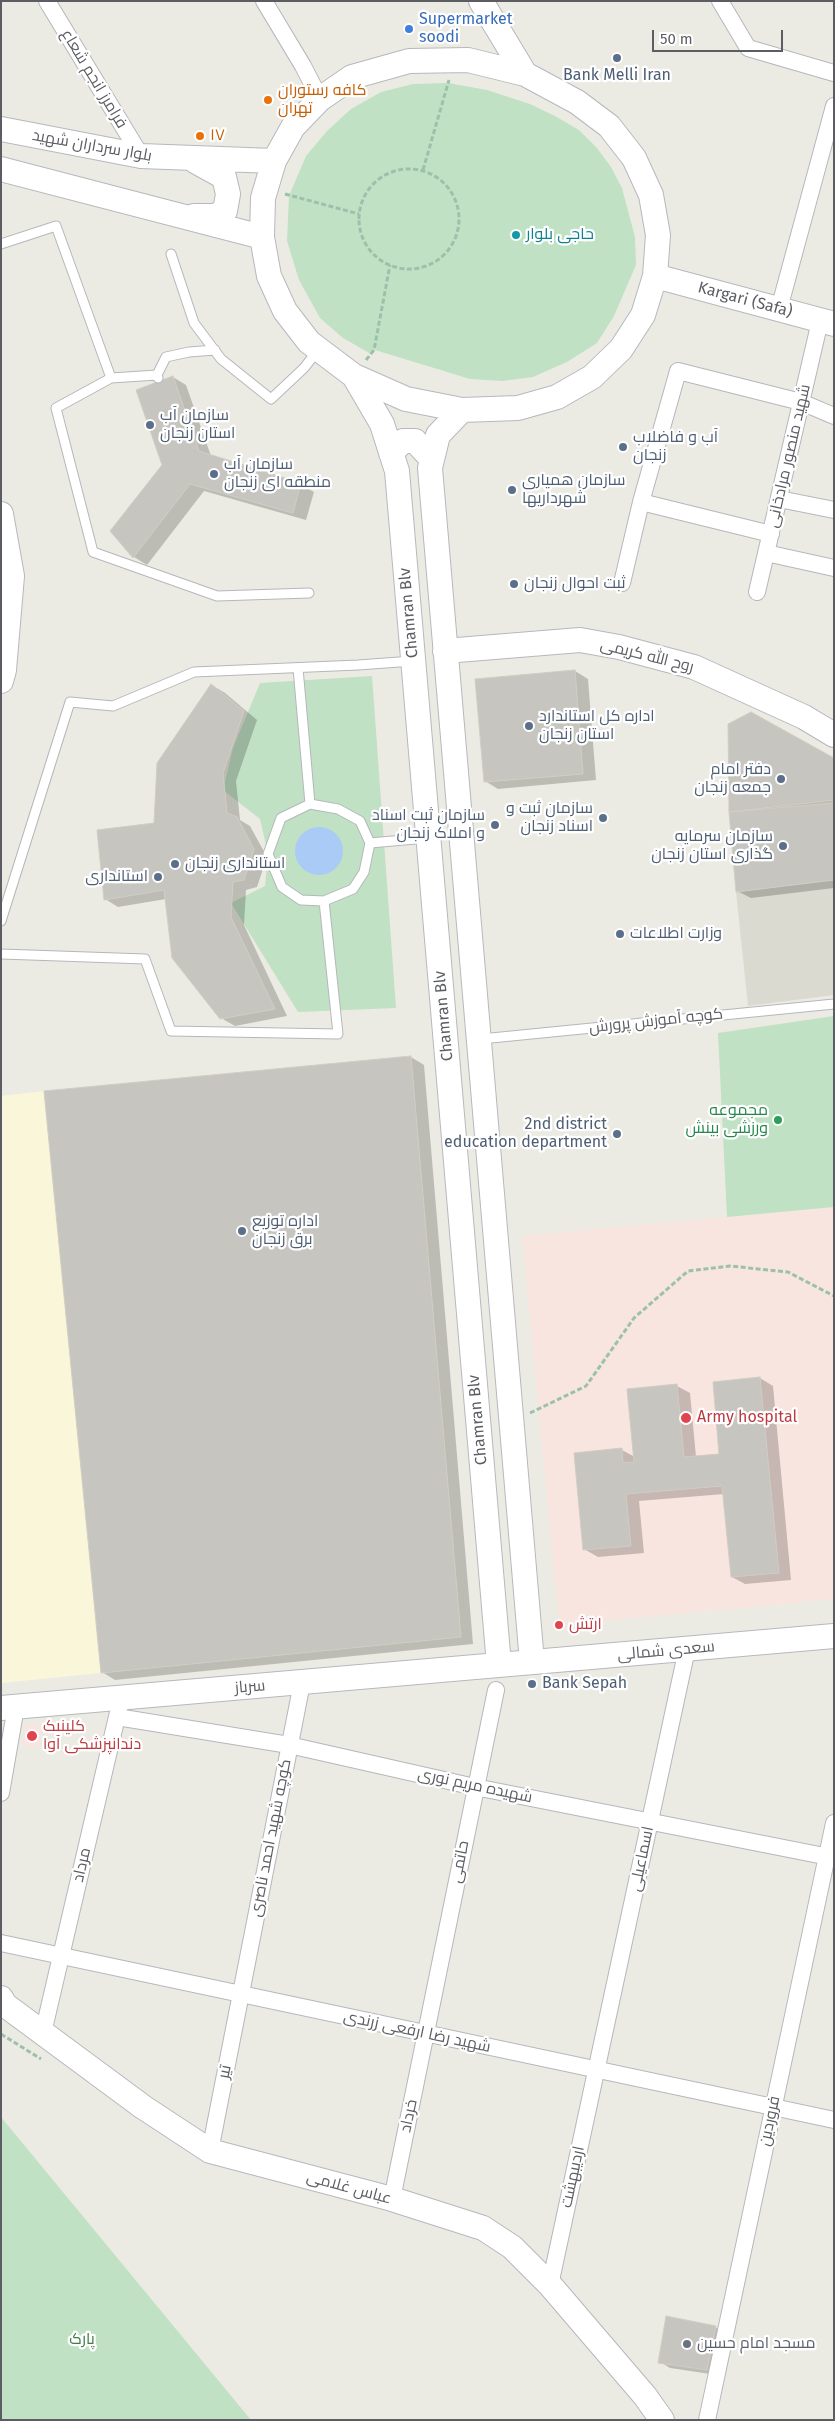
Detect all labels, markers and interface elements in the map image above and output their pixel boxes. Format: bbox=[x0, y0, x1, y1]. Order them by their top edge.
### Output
place label: Supermarket soodi bbox=[419, 10, 513, 48]
scale bar bbox=[655, 20, 786, 52]
marker: Supermarket soodi bbox=[403, 23, 415, 35]
street label: فرامرز انجم شعاع bbox=[57, 26, 131, 132]
text: 50 m bbox=[660, 30, 693, 48]
marker: Bank Melli Iran bbox=[611, 52, 623, 64]
place label: Bank Melli Iran bbox=[563, 66, 671, 86]
place label: کافه رستوران تهران bbox=[278, 81, 366, 119]
marker: کافه رستوران تهران bbox=[262, 94, 274, 106]
street label: بلوار سرداران شهید bbox=[31, 126, 153, 166]
place label: ۱۷ bbox=[210, 126, 225, 146]
marker: ۱۷ bbox=[194, 130, 206, 142]
place label: حاجی بلوار bbox=[526, 225, 594, 245]
marker: حاجی بلوار bbox=[510, 229, 522, 241]
street label: Kargari (Safa) bbox=[696, 278, 794, 322]
street label: شهید منصور مرادخانی bbox=[763, 382, 815, 530]
place label: سازمان آب استان زنجان bbox=[160, 406, 235, 444]
marker: سازمان آب استان زنجان bbox=[144, 419, 156, 431]
place label: آب و فاضلاب زنجان bbox=[633, 428, 718, 466]
marker: آب و فاضلاب زنجان bbox=[617, 441, 629, 453]
place label: سازمان آب منطقه ای زنجان bbox=[224, 455, 331, 493]
marker: سازمان آب منطقه ای زنجان bbox=[208, 468, 220, 480]
place label: سازمان همیاری شهرداریها bbox=[522, 471, 626, 509]
marker: سازمان همیاری شهرداریها bbox=[506, 484, 518, 496]
street label: Chamran Blv bbox=[395, 567, 423, 659]
place label: ثبت احوال زنجان bbox=[524, 574, 625, 594]
marker: ثبت احوال زنجان bbox=[508, 578, 520, 590]
street label: روح الله کریمی bbox=[598, 635, 696, 677]
place label: اداره کل استاندارد استان زنجان bbox=[539, 707, 655, 745]
marker: اداره کل استاندارد استان زنجان bbox=[523, 720, 535, 732]
place label: دفتر امام جمعه زنجان bbox=[694, 760, 771, 798]
marker: دفتر امام جمعه زنجان bbox=[775, 773, 787, 785]
place label: سازمان ثبت و اسناد زنجان bbox=[506, 799, 593, 837]
place label: سازمان ثبت اسناد و املاک زنجان bbox=[372, 806, 485, 844]
marker: سازمان ثبت و اسناد زنجان bbox=[597, 812, 609, 824]
marker: سازمان ثبت اسناد و املاک زنجان bbox=[489, 819, 501, 831]
place label: سازمان سرمایه گذاری استان زنجان bbox=[651, 827, 773, 865]
marker: سازمان سرمایه گذاری استان زنجان bbox=[777, 840, 789, 852]
place label: استانداری زنجان bbox=[185, 854, 285, 874]
marker: استانداری زنجان bbox=[169, 858, 181, 870]
place label: استانداری bbox=[85, 867, 148, 887]
marker: استانداری bbox=[152, 871, 164, 883]
place label: وزارت اطلاعات bbox=[630, 924, 722, 944]
marker: وزارت اطلاعات bbox=[614, 928, 626, 940]
street label: Chamran Blv bbox=[430, 970, 458, 1062]
street label: کوچه آموزش پرورش bbox=[588, 1004, 724, 1038]
place label: مجموعه ورزشی بینش bbox=[686, 1101, 768, 1139]
marker: مجموعه ورزشی بینش bbox=[772, 1114, 784, 1126]
place label: 2nd district education department bbox=[444, 1115, 607, 1153]
marker: 2nd district education department bbox=[611, 1128, 623, 1140]
place label: اداره توزیع برق زنجان bbox=[252, 1212, 318, 1250]
marker: اداره توزیع برق زنجان bbox=[236, 1225, 248, 1237]
street label: Chamran Blv bbox=[464, 1374, 492, 1466]
place label: Army hospital bbox=[697, 1408, 797, 1428]
marker: Army hospital bbox=[679, 1411, 693, 1425]
place label: ارتش bbox=[569, 1615, 602, 1635]
marker: ارتش bbox=[553, 1619, 565, 1631]
street label: سعدی شمالی bbox=[616, 1637, 716, 1665]
place label: Bank Sepah bbox=[542, 1674, 627, 1694]
street label: سرباز bbox=[234, 1676, 266, 1698]
marker: Bank Sepah bbox=[526, 1678, 538, 1690]
place label: کلینیک دندانپزشکی آوا bbox=[43, 1717, 141, 1755]
marker: کلینیک دندانپزشکی آوا bbox=[25, 1729, 39, 1743]
street label: کوچه شهید احمد ناصری bbox=[246, 1757, 296, 1919]
street label: شهیده مریم نوری bbox=[416, 1764, 534, 1808]
street label: اسماعیلی bbox=[626, 1825, 658, 1893]
street label: حاتمی bbox=[446, 1839, 474, 1885]
street label: مرداد bbox=[69, 1846, 95, 1884]
street label: شهید رضا ارفعی زرندی bbox=[342, 2007, 492, 2057]
street label: تیر bbox=[214, 2063, 236, 2081]
street label: فروردین bbox=[755, 2094, 785, 2148]
street label: خرداد bbox=[396, 2098, 422, 2134]
street label: اردیبهشت bbox=[557, 2144, 589, 2210]
street label: عباس غلامی bbox=[304, 2167, 394, 2209]
park label: پارک bbox=[69, 2330, 95, 2350]
place label: مسجد امام حسین bbox=[697, 2334, 816, 2354]
marker: مسجد امام حسین bbox=[681, 2338, 693, 2350]

